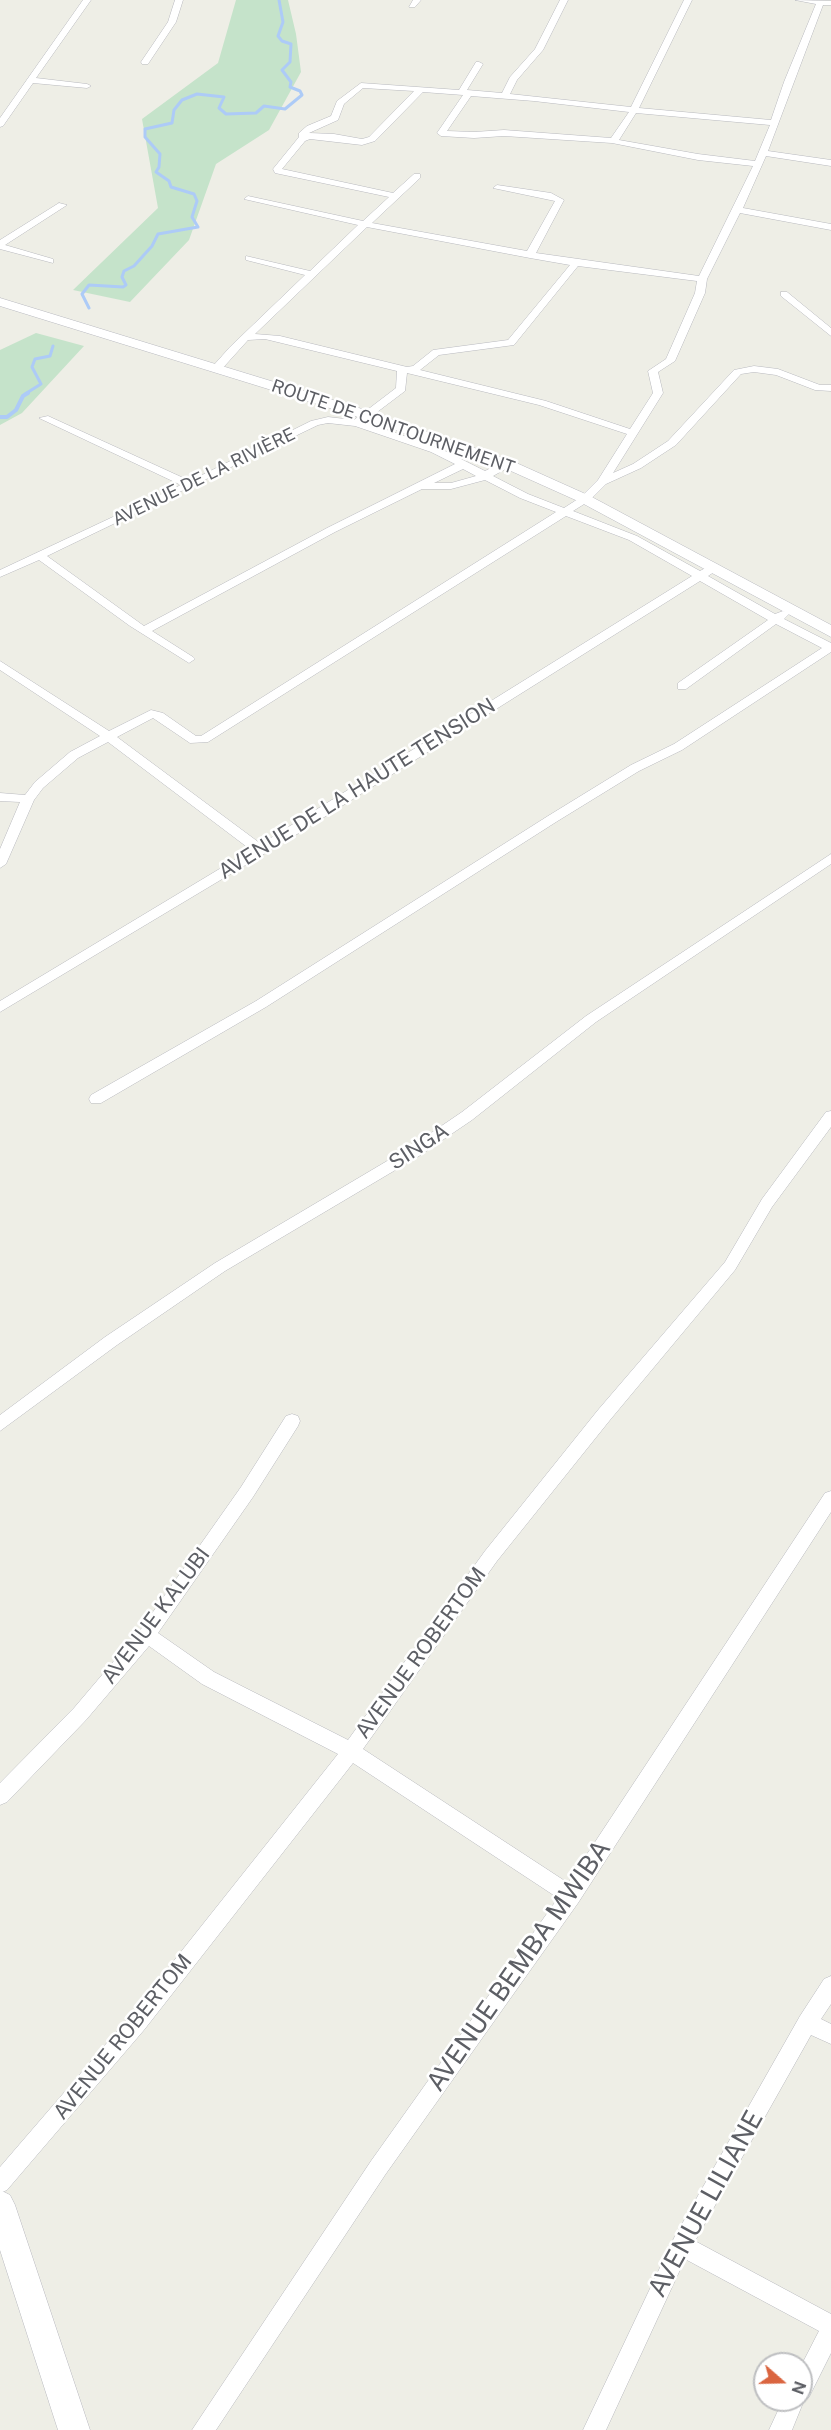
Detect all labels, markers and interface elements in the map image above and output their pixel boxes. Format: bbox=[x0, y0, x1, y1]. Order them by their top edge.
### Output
street label: ROUTE DE CONTOURNEMENT bbox=[269, 375, 517, 479]
street label: AVENUE DE LA RIVIÈRE bbox=[109, 423, 299, 531]
street label: AVENUE DE LA HAUTE TENSION bbox=[214, 693, 500, 885]
street label: SINGA bbox=[384, 1118, 454, 1176]
street label: AVENUE KALUBI bbox=[96, 1543, 216, 1689]
street label: AVENUE ROBERTOM bbox=[350, 1562, 492, 1744]
street label: AVENUE BEMBA MWIBA bbox=[420, 1834, 618, 2098]
street label: AVENUE ROBERTOM bbox=[49, 1949, 197, 2125]
street label: AVENUE LILIANE bbox=[642, 2105, 770, 2303]
north arrow bbox=[753, 2352, 813, 2412]
text: N bbox=[787, 2379, 810, 2397]

